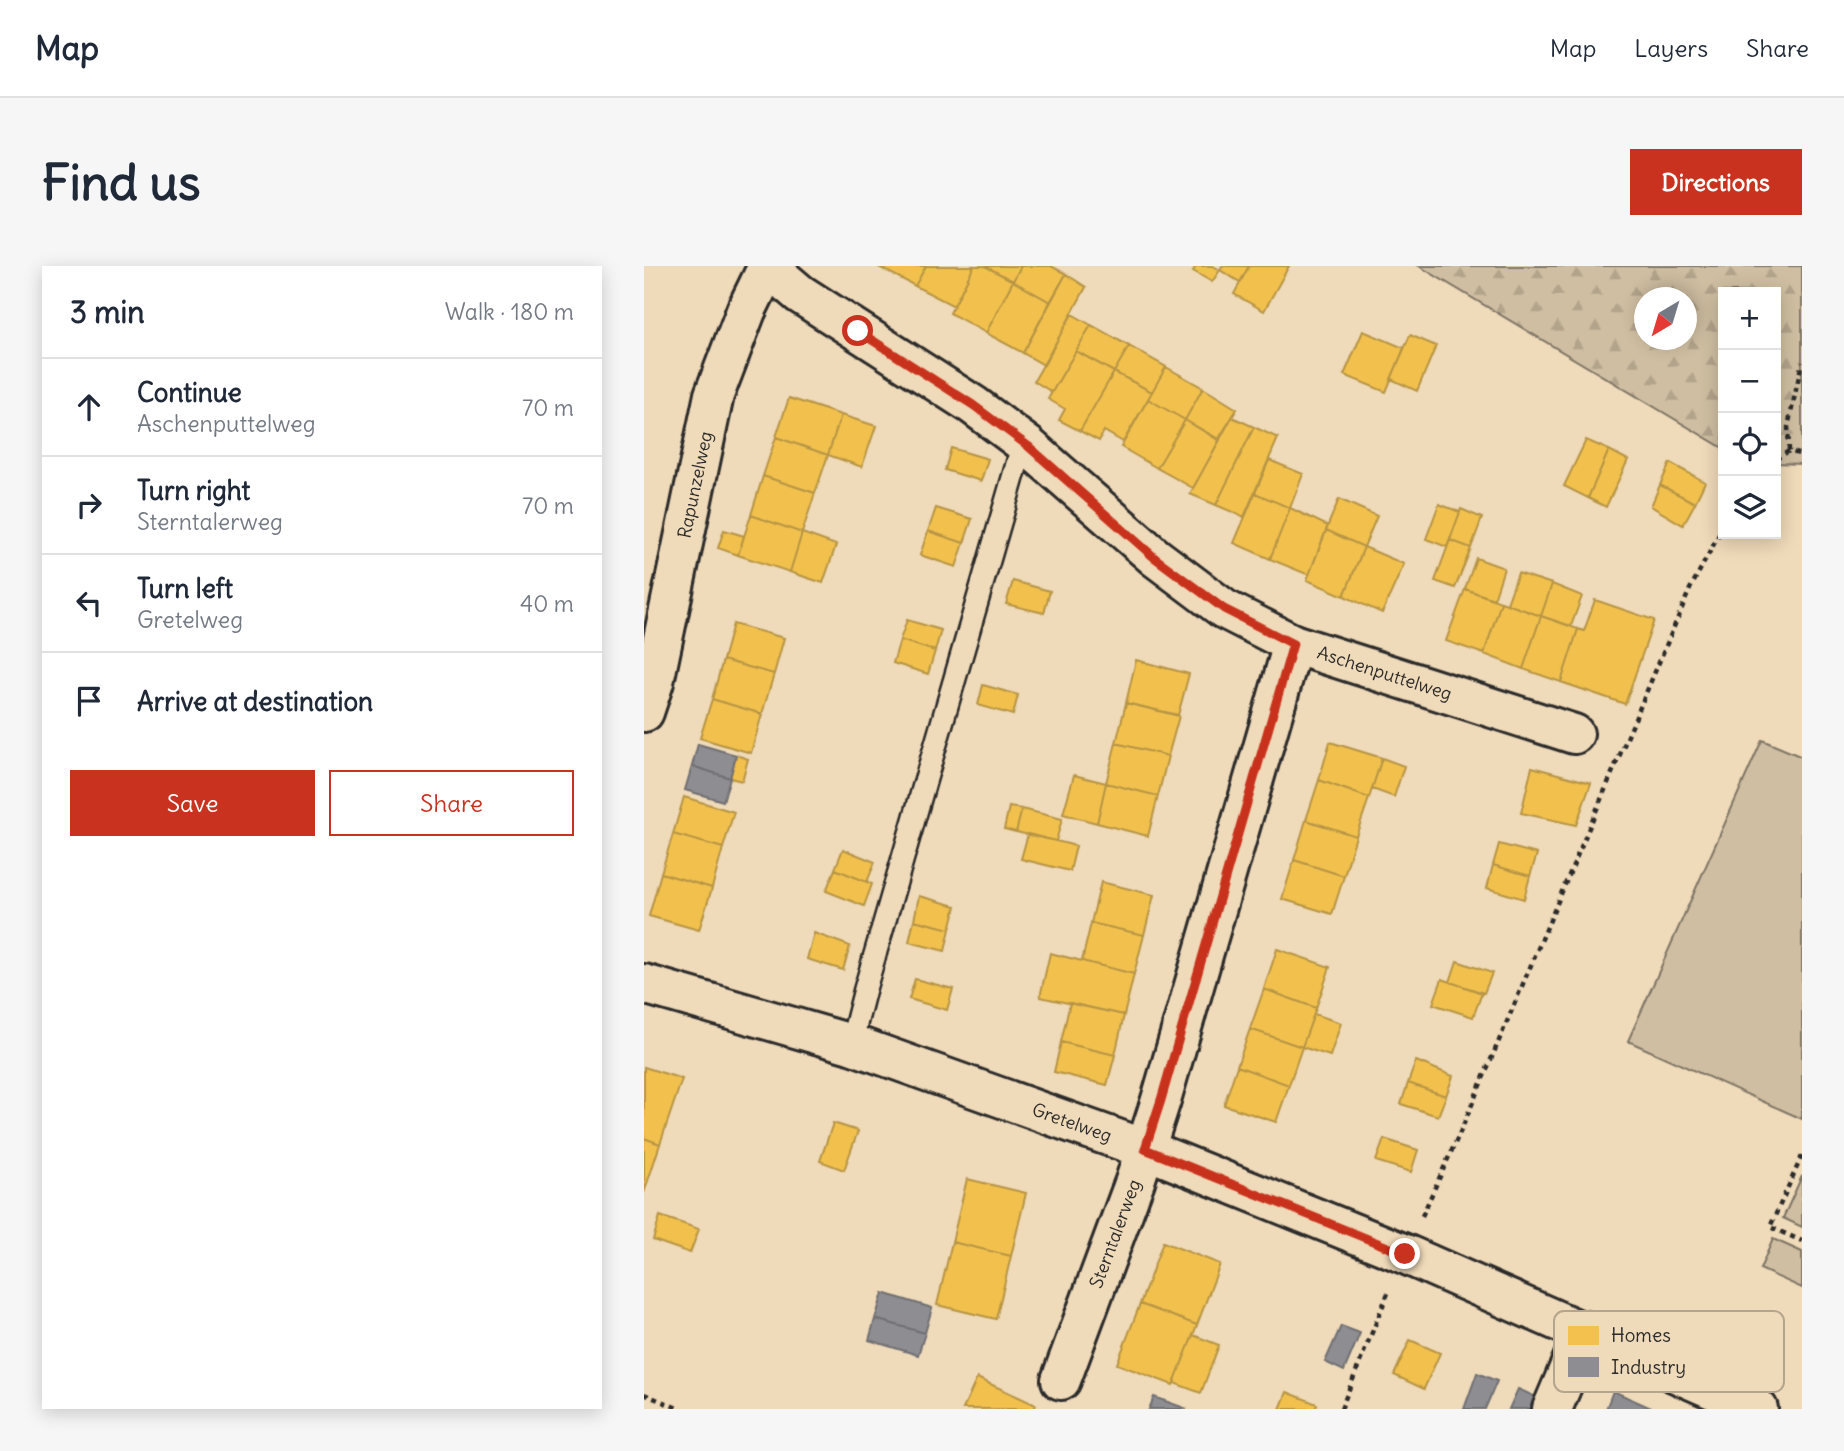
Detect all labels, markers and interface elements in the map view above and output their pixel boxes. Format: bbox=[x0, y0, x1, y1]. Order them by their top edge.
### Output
text: Map bbox=[35, 27, 99, 69]
text: Map bbox=[1550, 33, 1596, 63]
text: Layers bbox=[1634, 33, 1708, 63]
text: Share bbox=[1746, 33, 1809, 63]
button: Directions bbox=[1630, 149, 1802, 215]
text: Find us bbox=[42, 152, 200, 213]
north arrow bbox=[1634, 287, 1697, 350]
map controls bbox=[1718, 287, 1781, 539]
button: + bbox=[1718, 287, 1781, 350]
text: 3 min bbox=[70, 293, 145, 331]
text: Walk · 180 m bbox=[445, 297, 574, 326]
route start bbox=[842, 315, 873, 346]
button: − bbox=[1718, 350, 1781, 413]
text: Continue bbox=[137, 376, 242, 409]
icon: ahead bbox=[70, 388, 108, 426]
text: 70 m bbox=[522, 393, 574, 422]
text: Aschenputtelweg bbox=[137, 409, 316, 438]
button: locate bbox=[1718, 413, 1781, 476]
street label: Rapunzelweg bbox=[672, 429, 717, 540]
text: Turn right bbox=[137, 474, 250, 507]
button: layers bbox=[1718, 476, 1781, 539]
icon: right bbox=[70, 486, 108, 524]
text: 70 m bbox=[522, 491, 574, 520]
text: Sterntalerweg bbox=[137, 507, 283, 536]
text: Turn left bbox=[137, 572, 233, 605]
icon: left bbox=[70, 584, 108, 622]
text: 40 m bbox=[520, 589, 574, 618]
text: Gretelweg bbox=[137, 605, 243, 634]
street label: Aschenputtelweg bbox=[1315, 641, 1455, 705]
icon: arrive bbox=[70, 682, 108, 720]
text: Arrive at destination bbox=[137, 685, 373, 718]
button: Save bbox=[70, 770, 315, 836]
button: Share bbox=[329, 770, 574, 836]
street label: Gretelweg bbox=[1029, 1098, 1115, 1147]
street label: Sterntalerweg bbox=[1084, 1176, 1146, 1291]
route end bbox=[1389, 1238, 1420, 1269]
legend bbox=[1554, 1311, 1784, 1392]
text: Homes bbox=[1611, 1323, 1671, 1347]
text: Industry bbox=[1611, 1355, 1686, 1379]

